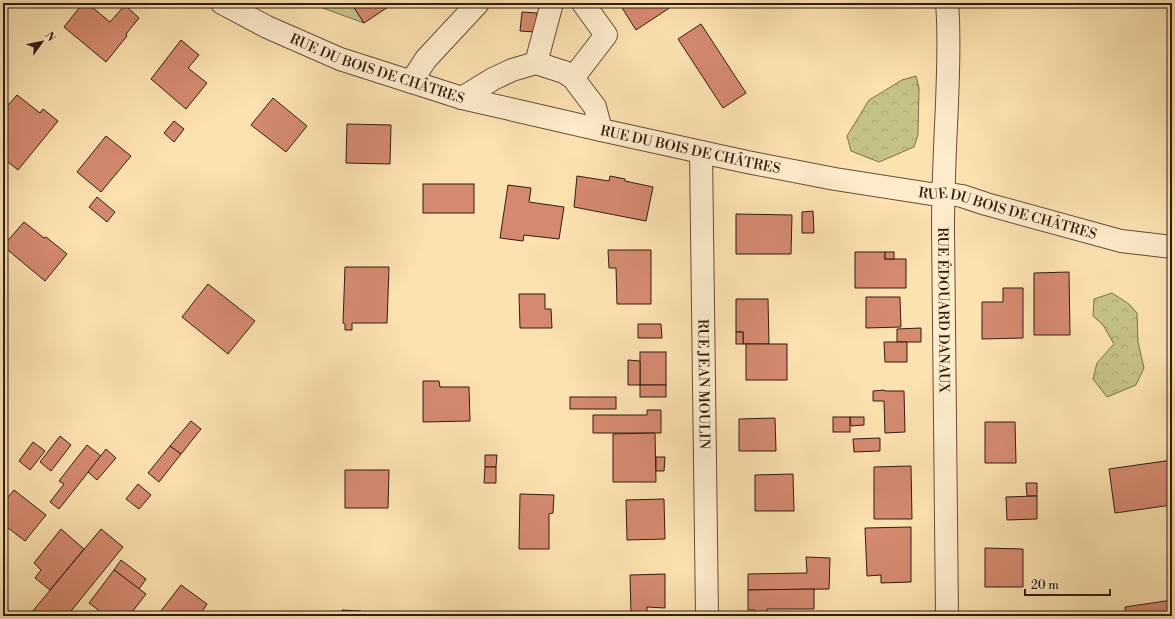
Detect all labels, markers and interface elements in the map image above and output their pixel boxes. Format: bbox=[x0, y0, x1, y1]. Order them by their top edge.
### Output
north arrow bbox=[22, 22, 62, 62]
text: N bbox=[41, 30, 58, 45]
street label: RUE DU BOIS DE CHÂTRES bbox=[287, 30, 467, 108]
street label: RUE DU BOIS DE CHÂTRES bbox=[598, 122, 782, 178]
street label: RUE DU BOIS DE CHÂTRES bbox=[917, 184, 1099, 244]
street label: RUE ÉDOUARD DANAUX bbox=[933, 227, 953, 393]
street label: RUE JEAN MOULIN bbox=[693, 319, 713, 450]
scale bar bbox=[1025, 571, 1110, 597]
text: 20 m bbox=[1031, 578, 1059, 593]

